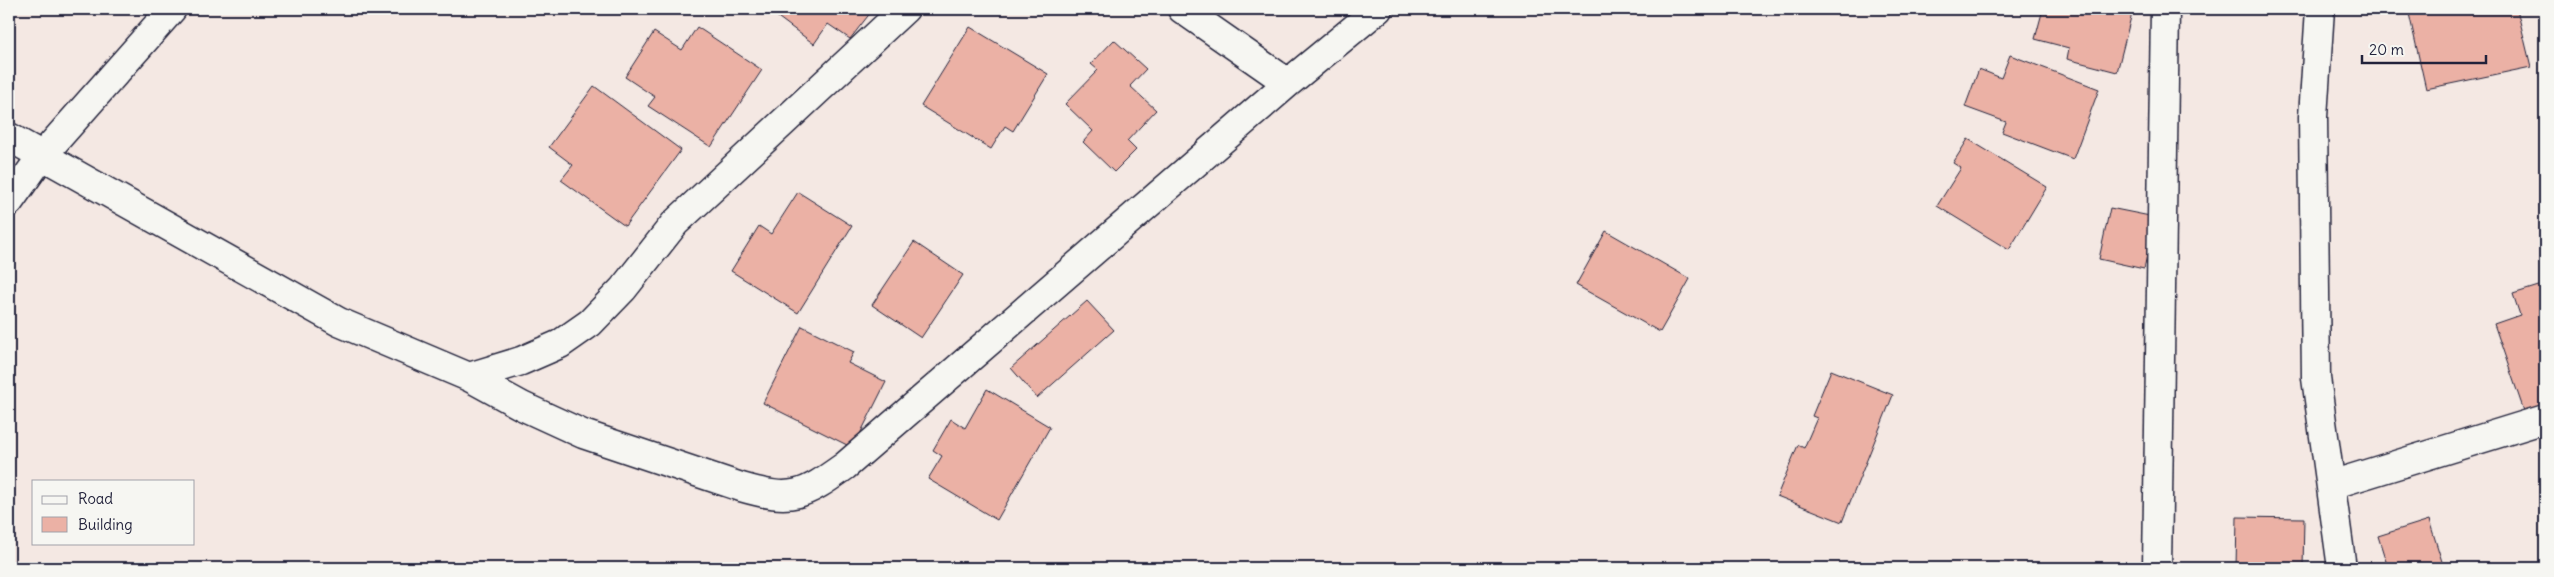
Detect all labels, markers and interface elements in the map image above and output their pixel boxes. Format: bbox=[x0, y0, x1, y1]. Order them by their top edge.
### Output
scale bar bbox=[2362, 32, 2485, 64]
text: 20 m bbox=[2369, 40, 2404, 59]
legend bbox=[32, 480, 195, 544]
text: Road bbox=[78, 489, 113, 508]
text: Building bbox=[78, 515, 133, 534]

